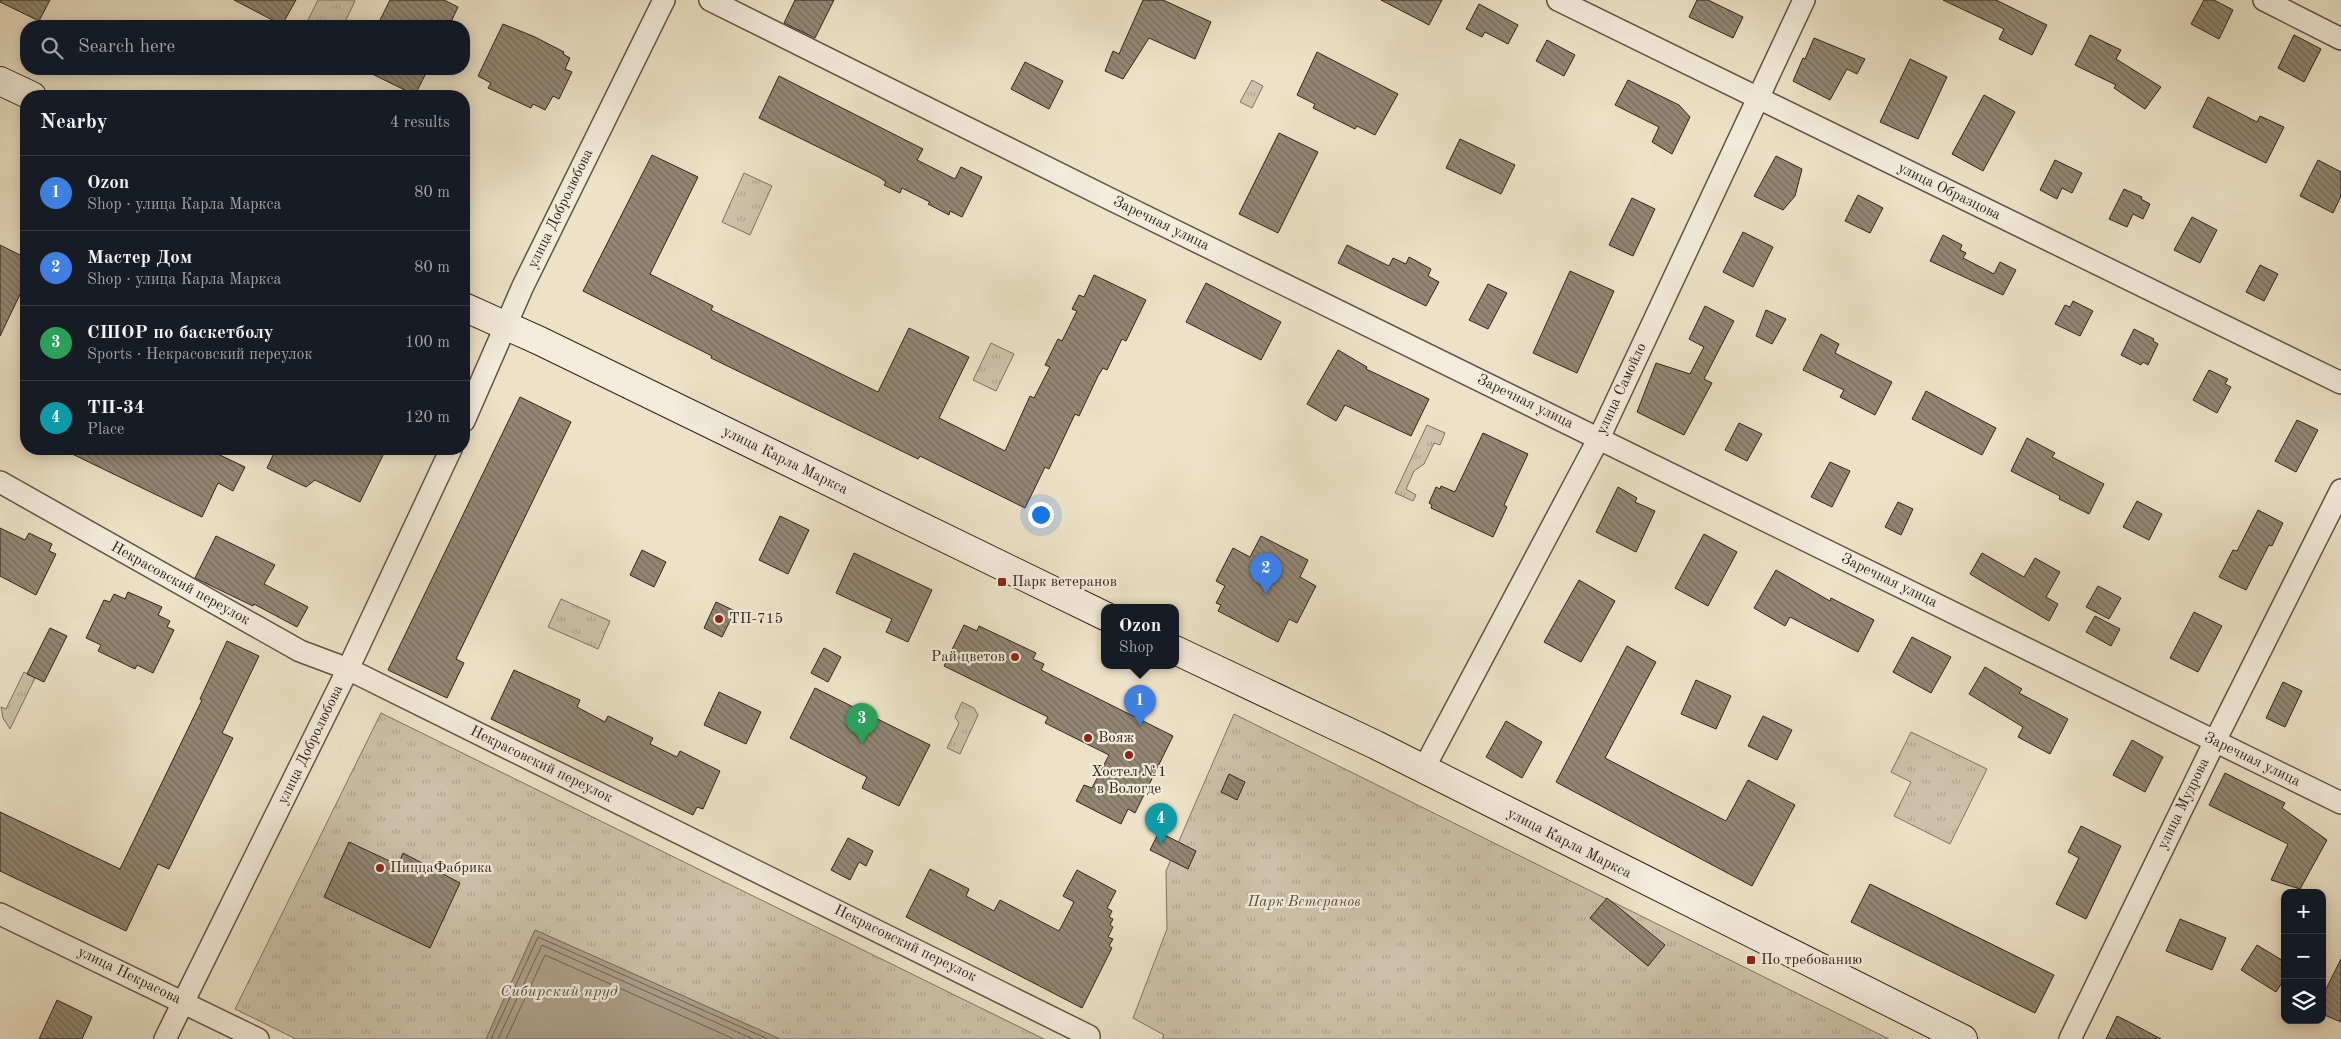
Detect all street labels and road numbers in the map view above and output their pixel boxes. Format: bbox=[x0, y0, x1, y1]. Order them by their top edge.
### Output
street label: улица Добролюбова bbox=[526, 146, 597, 271]
street label: улица Образцова bbox=[1895, 161, 2003, 224]
street label: Заречная улица bbox=[1111, 194, 1212, 254]
street label: улица Самойло bbox=[1594, 341, 1650, 437]
street label: Заречная улица bbox=[1475, 372, 1576, 432]
street label: улица Карла Маркса bbox=[720, 424, 850, 498]
street label: Некрасовский переулок bbox=[108, 540, 252, 629]
street label: Заречная улица bbox=[1839, 551, 1940, 611]
street label: улица Добролюбова bbox=[276, 682, 347, 807]
street label: Некрасовский переулок bbox=[467, 724, 615, 806]
street label: Заречная улица bbox=[2202, 730, 2303, 790]
street label: улица Мудрова bbox=[2155, 755, 2213, 852]
street label: улица Карла Маркса bbox=[1505, 806, 1634, 882]
street label: Некрасовский переулок bbox=[831, 903, 979, 985]
street label: улица Некрасова bbox=[75, 945, 183, 1008]

